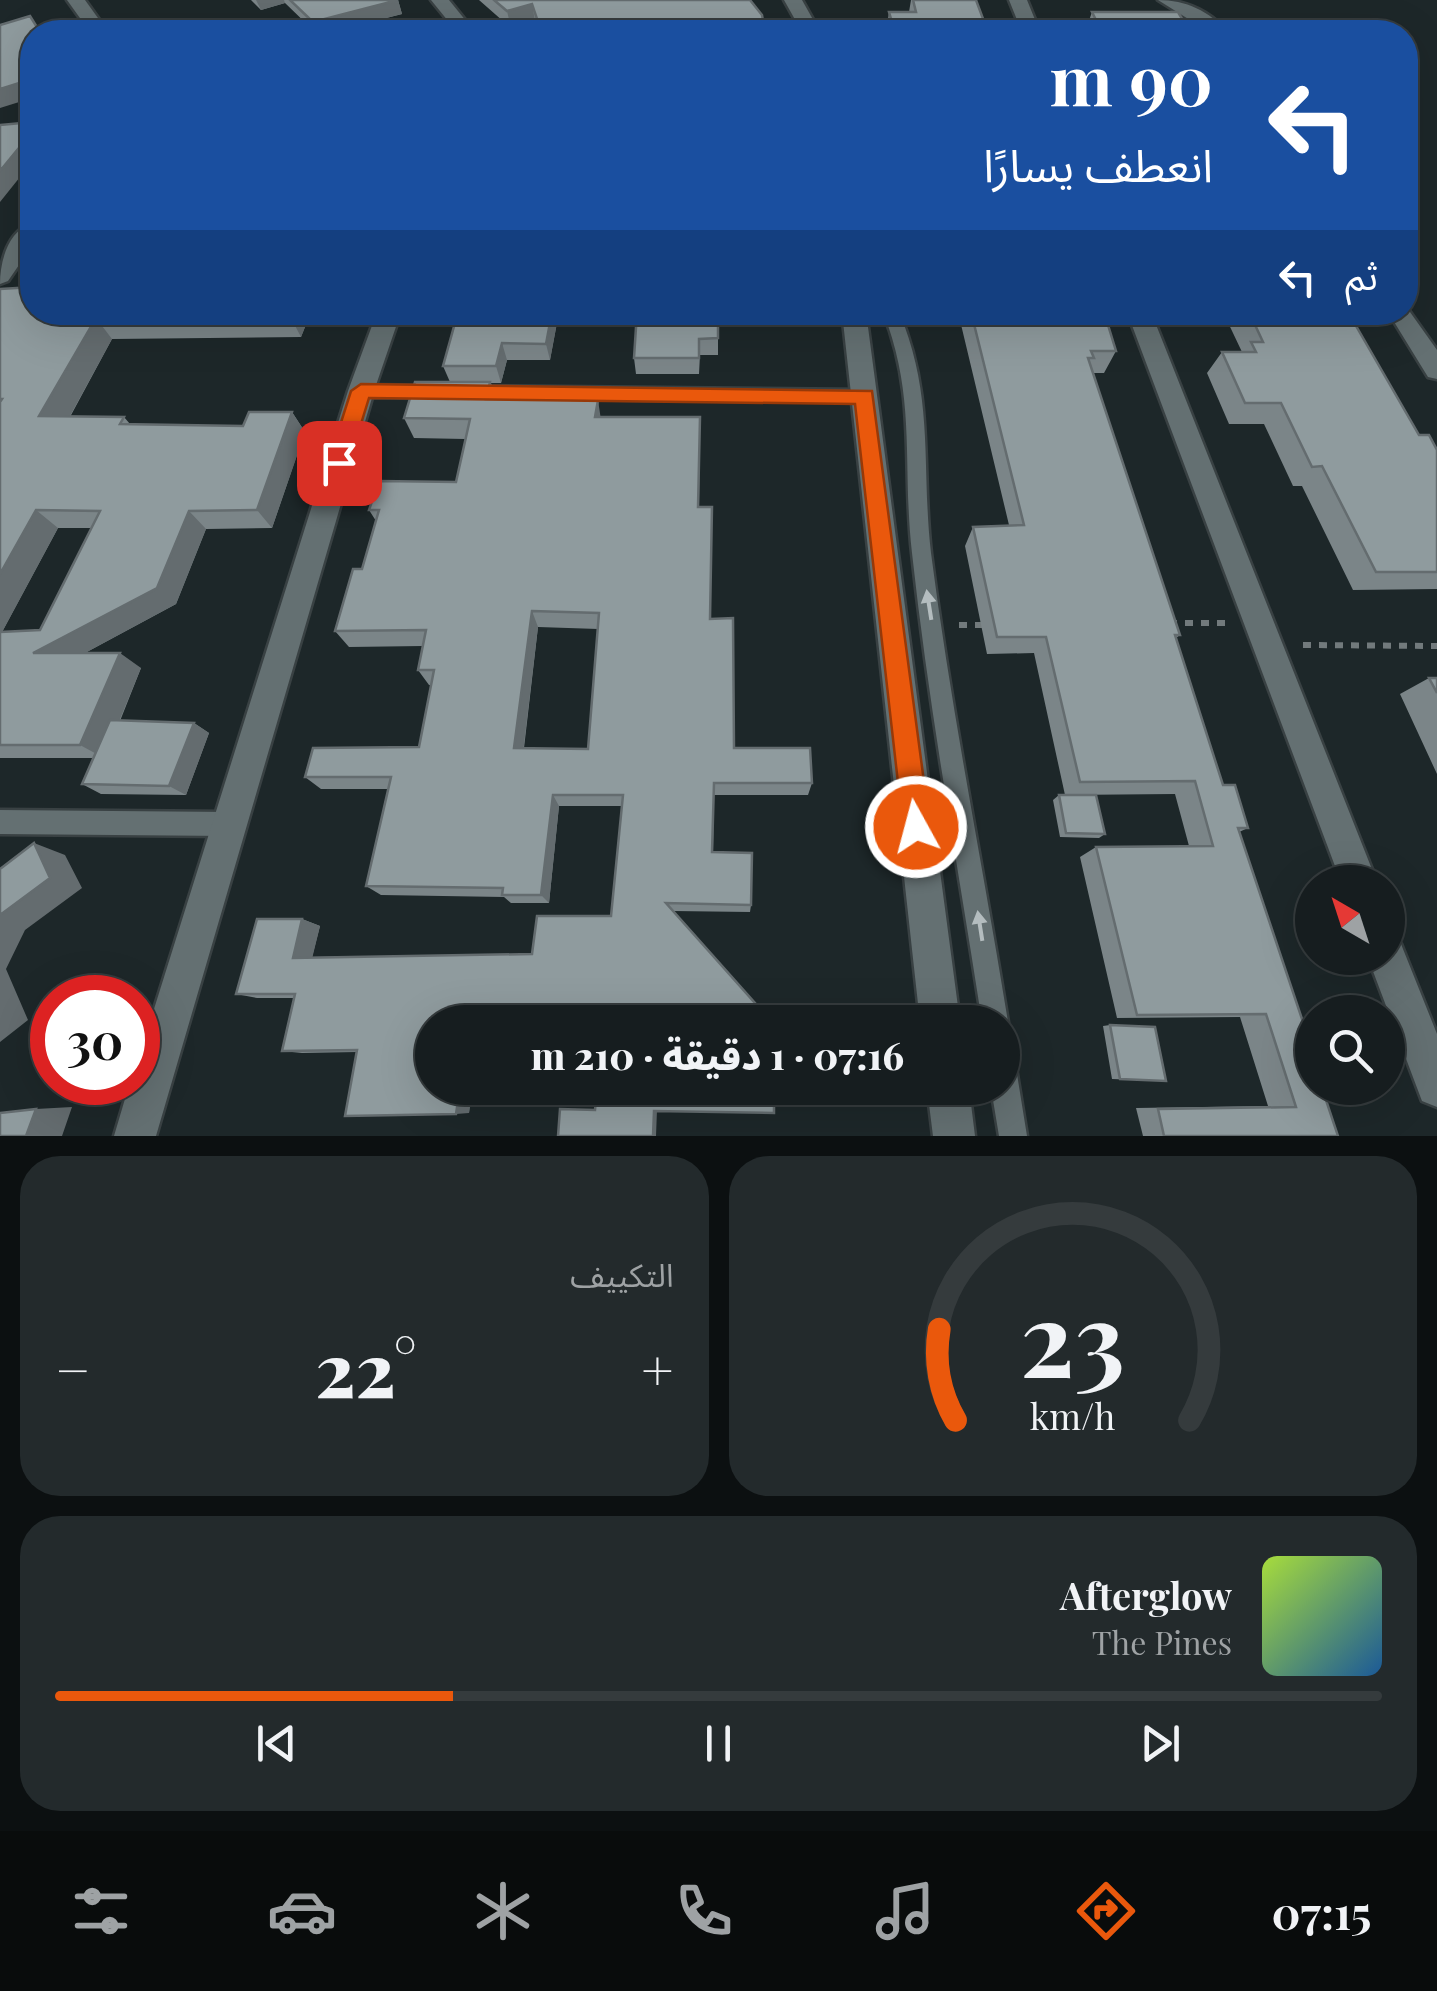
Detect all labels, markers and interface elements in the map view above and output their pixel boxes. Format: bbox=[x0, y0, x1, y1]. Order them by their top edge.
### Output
text: 90 m bbox=[1049, 30, 1213, 124]
icon: left bbox=[1248, 60, 1378, 190]
text: انعطف يسارًا bbox=[983, 133, 1213, 193]
text: ثم bbox=[1345, 249, 1378, 300]
icon: left bbox=[1270, 250, 1325, 305]
pin bbox=[297, 421, 382, 506]
icon: arrive bbox=[312, 436, 367, 491]
one-way arrow bbox=[921, 589, 937, 620]
position arrow bbox=[864, 775, 968, 879]
north arrow bbox=[1295, 865, 1405, 975]
map controls bbox=[1295, 865, 1405, 1105]
one-way arrow bbox=[972, 910, 987, 941]
speed limit sign: 30 bbox=[30, 975, 160, 1105]
button: search bbox=[1295, 995, 1405, 1105]
text: 07:16 · 1 دقيقة · 210 m bbox=[531, 1029, 904, 1080]
text: التكييف bbox=[570, 1252, 674, 1295]
text: 23 bbox=[1020, 1265, 1125, 1404]
text: 22° bbox=[315, 1317, 417, 1417]
text: − bbox=[55, 1331, 91, 1405]
text: + bbox=[641, 1331, 674, 1405]
text: km/h bbox=[1030, 1391, 1116, 1439]
text: Afterglow bbox=[1060, 1569, 1232, 1620]
text: The Pines bbox=[1092, 1620, 1232, 1663]
icon: previous bbox=[249, 1716, 304, 1771]
icon: pause bbox=[691, 1716, 746, 1771]
icon: next bbox=[1133, 1716, 1188, 1771]
icon: filters bbox=[66, 1876, 136, 1946]
icon: car bbox=[267, 1876, 337, 1946]
icon: climate bbox=[468, 1876, 538, 1946]
icon: phone bbox=[669, 1876, 739, 1946]
icon: music bbox=[870, 1876, 940, 1946]
icon: directions bbox=[1071, 1876, 1141, 1946]
text: 07:15 bbox=[1272, 1881, 1372, 1941]

